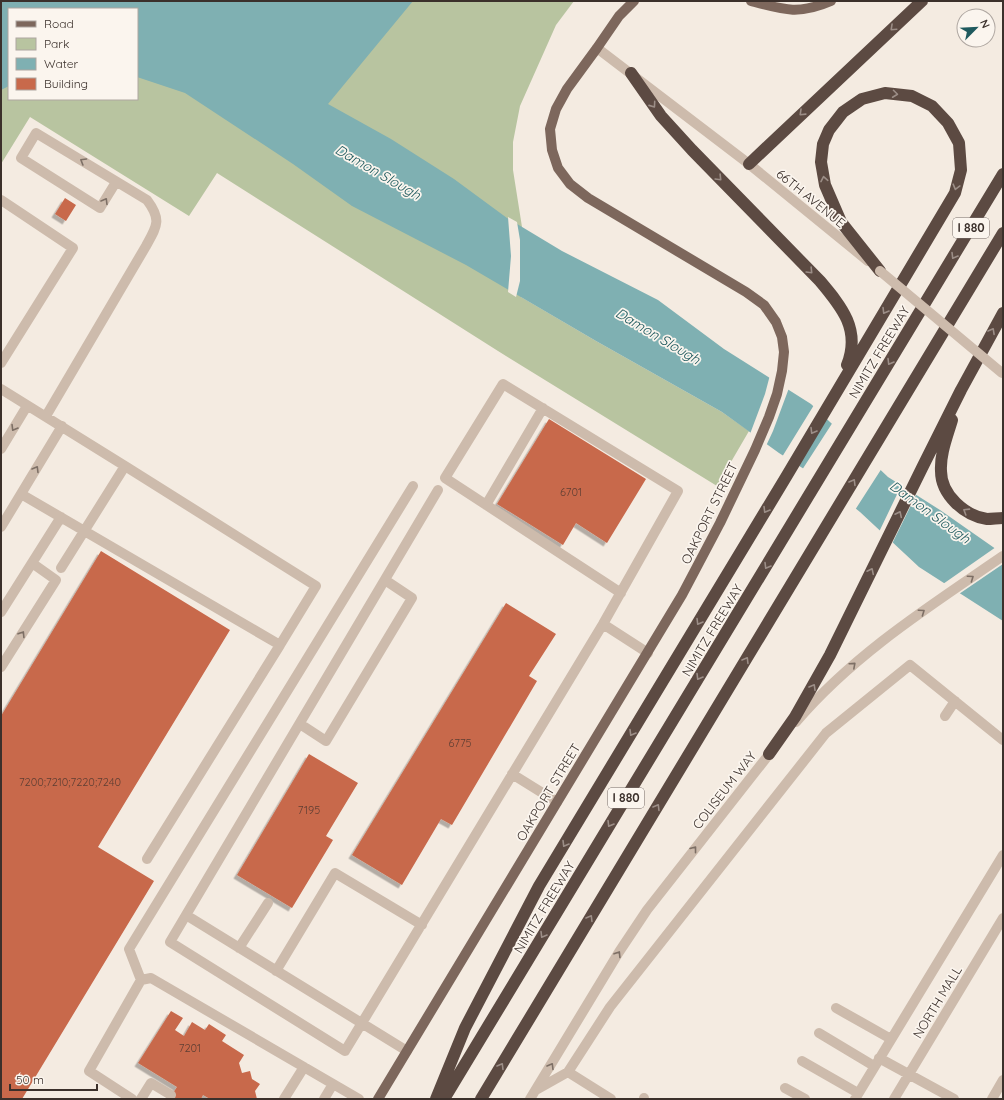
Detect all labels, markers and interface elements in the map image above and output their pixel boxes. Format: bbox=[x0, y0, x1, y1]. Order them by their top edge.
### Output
legend bbox=[8, 8, 138, 100]
north arrow bbox=[956, 8, 996, 48]
text: Road bbox=[44, 16, 74, 31]
text: N bbox=[977, 17, 993, 30]
one-way arrow bbox=[890, 23, 898, 30]
text: Park bbox=[44, 36, 69, 51]
text: Water bbox=[44, 56, 79, 71]
text: Building bbox=[44, 76, 88, 91]
one-way arrow bbox=[892, 89, 898, 98]
one-way arrow bbox=[648, 101, 656, 108]
one-way arrow bbox=[799, 109, 807, 116]
water label: Damon Slough bbox=[332, 140, 425, 204]
one-way arrow bbox=[80, 159, 87, 166]
street label: 66TH AVENUE bbox=[773, 165, 849, 231]
one-way arrow bbox=[714, 173, 722, 181]
one-way arrow bbox=[820, 176, 829, 183]
one-way arrow bbox=[953, 184, 961, 190]
one-way arrow bbox=[100, 198, 107, 205]
road number: I 880 bbox=[953, 218, 989, 238]
one-way arrow bbox=[952, 251, 959, 258]
one-way arrow bbox=[805, 266, 813, 274]
street label: NIMITZ FREEWAY bbox=[845, 302, 913, 401]
water label: Damon Slough bbox=[612, 304, 705, 369]
one-way arrow bbox=[882, 307, 889, 314]
one-way arrow bbox=[988, 328, 995, 335]
one-way arrow bbox=[887, 358, 894, 365]
one-way arrow bbox=[12, 424, 19, 431]
one-way arrow bbox=[811, 427, 818, 434]
street label: OAKPORT STREET bbox=[677, 459, 741, 566]
one-way arrow bbox=[31, 466, 38, 473]
water label: Damon Slough bbox=[886, 477, 975, 548]
one-way arrow bbox=[848, 479, 856, 486]
house number: 6701 bbox=[560, 485, 582, 499]
one-way arrow bbox=[763, 506, 771, 513]
one-way arrow bbox=[963, 508, 970, 515]
one-way arrow bbox=[894, 511, 902, 518]
one-way arrow bbox=[764, 562, 771, 569]
one-way arrow bbox=[866, 567, 874, 575]
one-way arrow bbox=[967, 575, 974, 583]
street label: NIMITZ FREEWAY bbox=[678, 580, 746, 679]
one-way arrow bbox=[917, 610, 924, 617]
one-way arrow bbox=[696, 618, 703, 625]
one-way arrow bbox=[17, 631, 25, 638]
one-way arrow bbox=[741, 657, 749, 664]
one-way arrow bbox=[848, 662, 855, 669]
one-way arrow bbox=[697, 673, 704, 680]
one-way arrow bbox=[808, 684, 815, 691]
one-way arrow bbox=[629, 729, 636, 736]
house number: 6775 bbox=[448, 736, 472, 750]
street label: OAKPORT STREET bbox=[513, 740, 584, 844]
street label: COLISEUM WAY bbox=[689, 747, 760, 832]
house number: 7200;7210;7220;7240 bbox=[19, 775, 121, 789]
road number: I 880 bbox=[608, 788, 644, 808]
house number: 7195 bbox=[298, 803, 320, 817]
one-way arrow bbox=[652, 804, 660, 811]
one-way arrow bbox=[608, 820, 615, 827]
one-way arrow bbox=[562, 840, 569, 847]
one-way arrow bbox=[690, 847, 697, 854]
street label: NIMITZ FREEWAY bbox=[510, 857, 578, 956]
one-way arrow bbox=[585, 915, 592, 922]
one-way arrow bbox=[540, 931, 548, 938]
one-way arrow bbox=[613, 951, 620, 958]
street label: NORTH MALL bbox=[909, 963, 965, 1041]
house number: 7201 bbox=[179, 1041, 201, 1055]
one-way arrow bbox=[496, 1063, 503, 1070]
one-way arrow bbox=[546, 1063, 553, 1070]
scale bar bbox=[10, 1066, 97, 1092]
text: 50 m bbox=[16, 1072, 44, 1087]

